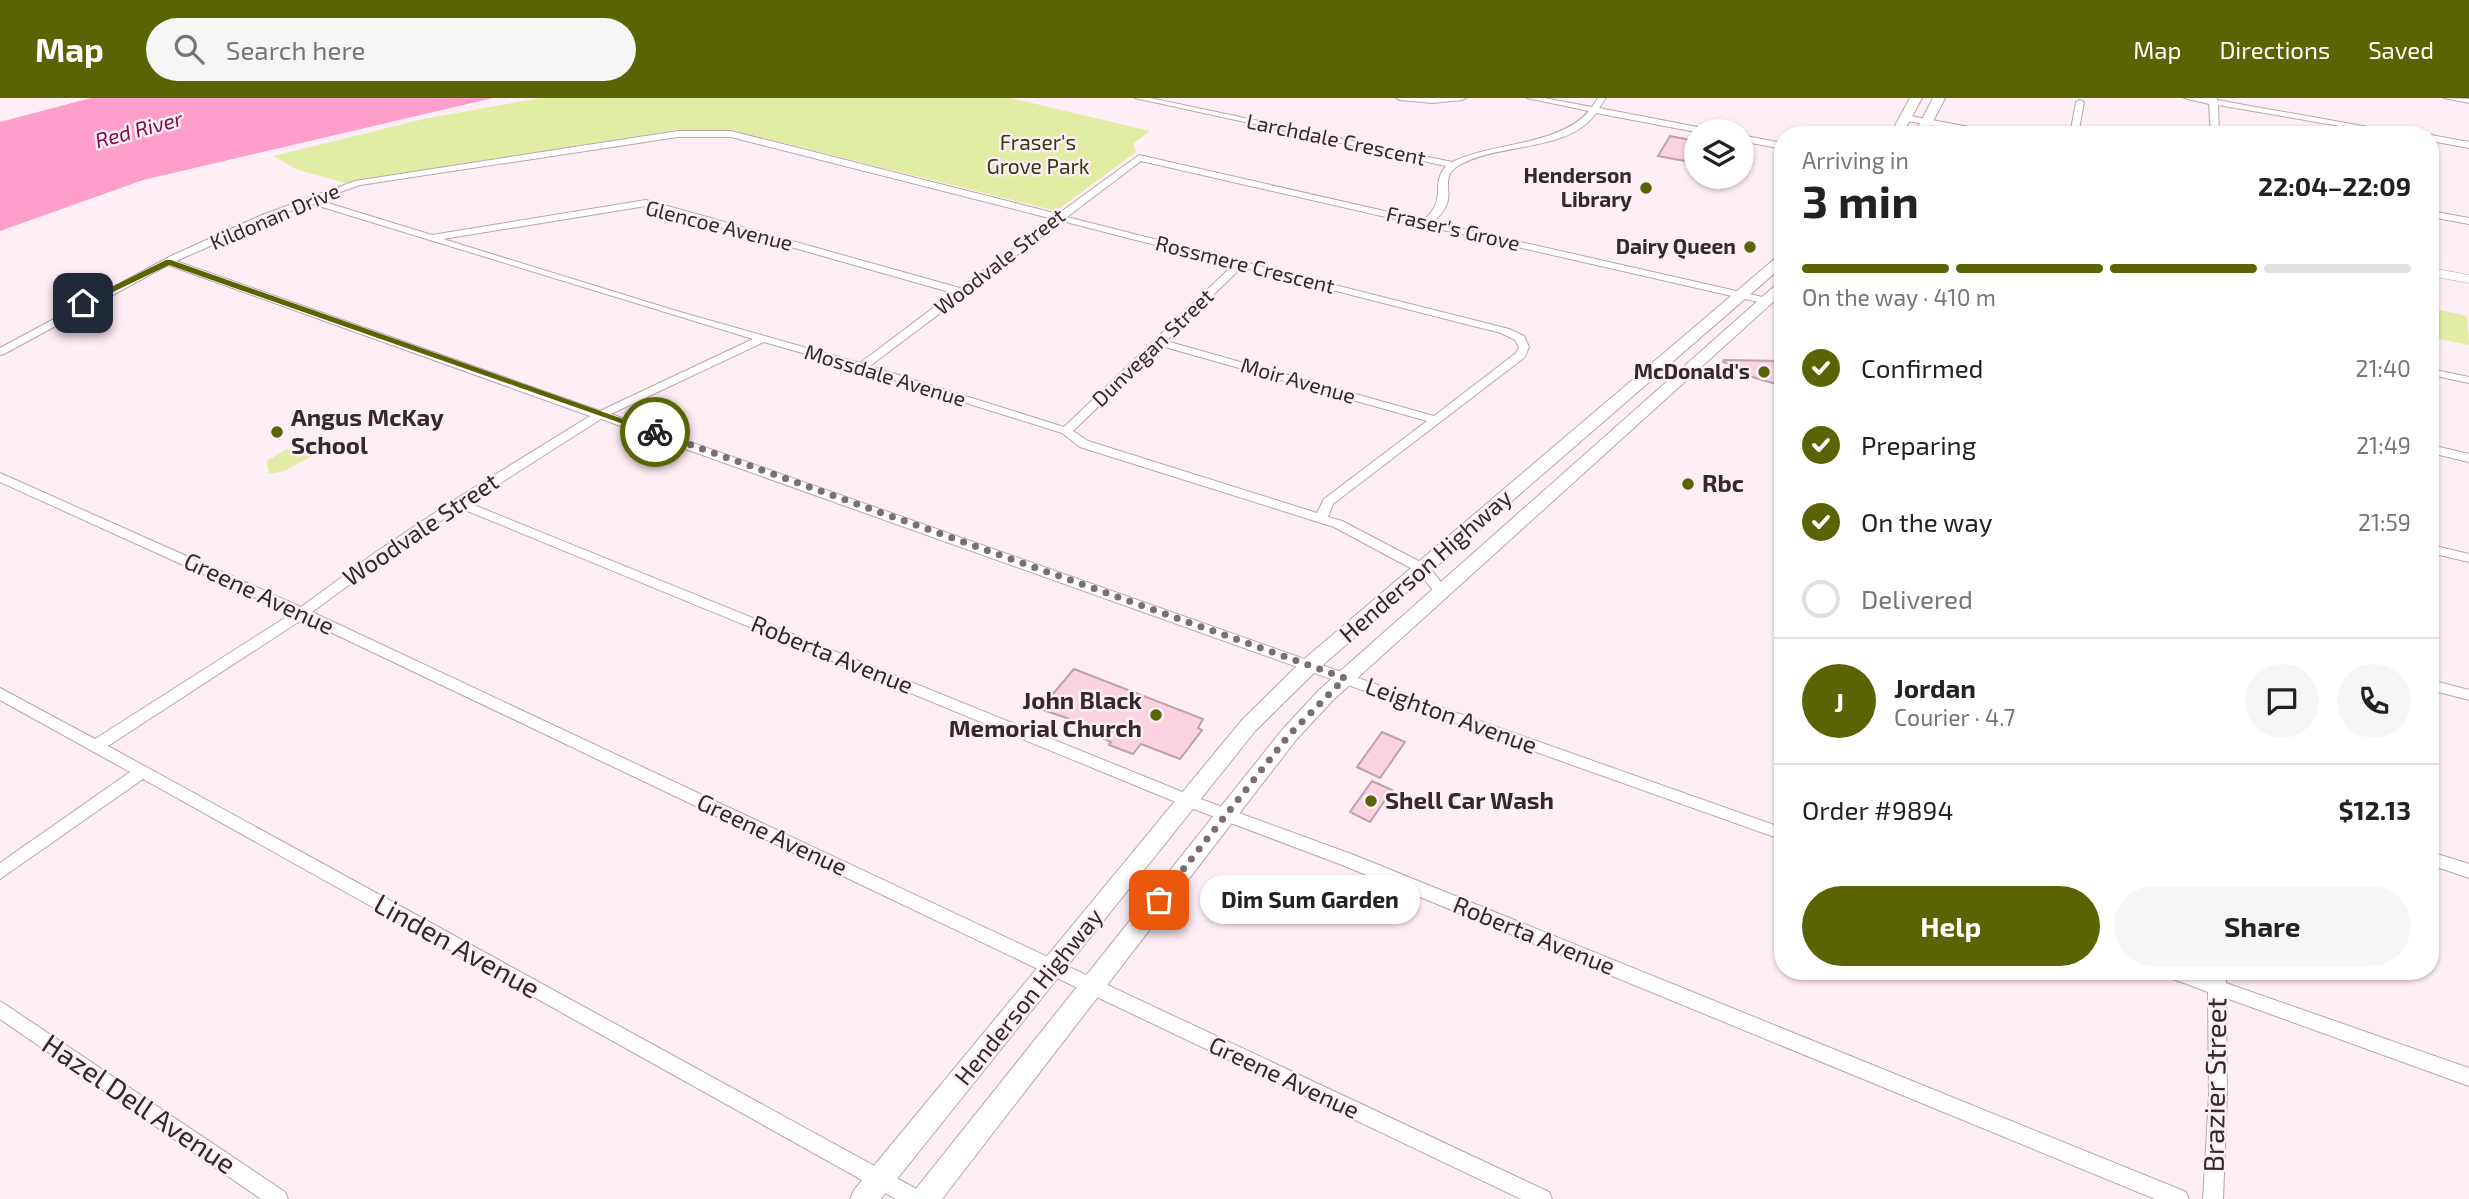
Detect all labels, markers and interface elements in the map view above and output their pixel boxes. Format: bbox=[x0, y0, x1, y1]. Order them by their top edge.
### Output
search box bbox=[146, 18, 636, 81]
text: Map bbox=[35, 29, 104, 69]
icon: search bbox=[170, 30, 208, 68]
text: Search here bbox=[226, 34, 365, 65]
text: Map bbox=[2133, 35, 2181, 64]
text: Directions bbox=[2219, 35, 2330, 64]
text: Saved bbox=[2368, 35, 2434, 64]
water label: Red River bbox=[92, 105, 186, 152]
street label: Larchdale Crescent bbox=[1245, 107, 1428, 170]
map controls bbox=[1684, 119, 1754, 189]
button: layers bbox=[1684, 119, 1754, 189]
park label: Fraser's Grove Park bbox=[986, 129, 1090, 178]
text: Arriving in bbox=[1802, 146, 1909, 174]
place label: Henderson Library bbox=[1524, 162, 1632, 212]
text: 22:04–22:09 bbox=[2258, 170, 2411, 201]
text: 3 min bbox=[1802, 172, 1919, 227]
street label: Kildonan Drive bbox=[206, 177, 343, 254]
marker: Henderson Library bbox=[1638, 180, 1654, 196]
street label: Glencoe Avenue bbox=[643, 194, 796, 255]
street label: Fraser's Grove bbox=[1384, 200, 1523, 255]
street label: Woodvale Street bbox=[929, 202, 1069, 319]
street label: Rossmere Crescent bbox=[1153, 229, 1337, 298]
place label: Dairy Queen bbox=[1616, 233, 1736, 259]
marker: Dairy Queen bbox=[1742, 239, 1758, 255]
pin bbox=[53, 273, 113, 333]
street label: Dunvegan Street bbox=[1086, 283, 1218, 411]
text: On the way · 410 m bbox=[1802, 283, 1996, 311]
icon: home bbox=[64, 284, 102, 322]
street label: Mossdale Avenue bbox=[802, 338, 969, 411]
icon: check bbox=[1802, 349, 1840, 387]
street label: Moir Avenue bbox=[1238, 351, 1359, 408]
text: Confirmed bbox=[1861, 352, 1984, 383]
text: 21:40 bbox=[2355, 354, 2411, 382]
place label: McDonald's bbox=[1634, 358, 1750, 383]
marker: McDonald's bbox=[1756, 364, 1772, 380]
courier bbox=[620, 397, 690, 467]
place label: Angus McKay School bbox=[291, 402, 444, 459]
icon: bike bbox=[636, 413, 674, 451]
marker: Angus McKay School bbox=[269, 424, 285, 440]
icon: check bbox=[1802, 426, 1840, 464]
text: Preparing bbox=[1861, 429, 1976, 460]
text: 21:49 bbox=[2356, 431, 2411, 459]
street label: Woodvale Street bbox=[337, 466, 503, 591]
place label: Rbc bbox=[1702, 468, 1744, 497]
marker: Rbc bbox=[1680, 476, 1696, 492]
street label: Henderson Highway bbox=[1333, 482, 1517, 648]
icon: check bbox=[1802, 503, 1840, 541]
text: On the way bbox=[1861, 506, 1992, 537]
text: 21:59 bbox=[2358, 508, 2411, 536]
street label: Greene Avenue bbox=[180, 545, 339, 640]
text: Delivered bbox=[1861, 583, 1973, 614]
street label: Roberta Avenue bbox=[747, 608, 918, 699]
button: chat bbox=[2245, 664, 2319, 738]
button: phone bbox=[2337, 664, 2411, 738]
street label: Leighton Avenue bbox=[1362, 670, 1541, 759]
text: Jordan bbox=[1894, 672, 1976, 703]
place label: John Black Memorial Church bbox=[949, 685, 1143, 742]
text: J bbox=[1834, 686, 1844, 717]
text: Courier · 4.7 bbox=[1894, 703, 2015, 731]
marker: John Black Memorial Church bbox=[1148, 707, 1164, 723]
place label: Shell Car Wash bbox=[1385, 785, 1554, 814]
street label: Greene Avenue bbox=[693, 786, 852, 881]
marker: Shell Car Wash bbox=[1363, 793, 1379, 809]
text: Order #9894 bbox=[1802, 794, 1953, 825]
text: $12.13 bbox=[2338, 794, 2411, 825]
pin bbox=[1129, 870, 1189, 930]
callout: Dim Sum Garden bbox=[1201, 876, 1422, 924]
icon: bag bbox=[1140, 881, 1178, 919]
text: Dim Sum Garden bbox=[1221, 885, 1399, 913]
street label: Linden Avenue bbox=[369, 886, 546, 1005]
button: Help bbox=[1802, 886, 2100, 966]
button: Share bbox=[2114, 886, 2411, 966]
street label: Roberta Avenue bbox=[1449, 889, 1620, 980]
street label: Henderson Highway bbox=[948, 902, 1108, 1090]
street label: Brazier Street bbox=[2195, 997, 2233, 1173]
street label: Hazel Dell Avenue bbox=[36, 1026, 243, 1181]
street label: Greene Avenue bbox=[1205, 1029, 1364, 1124]

